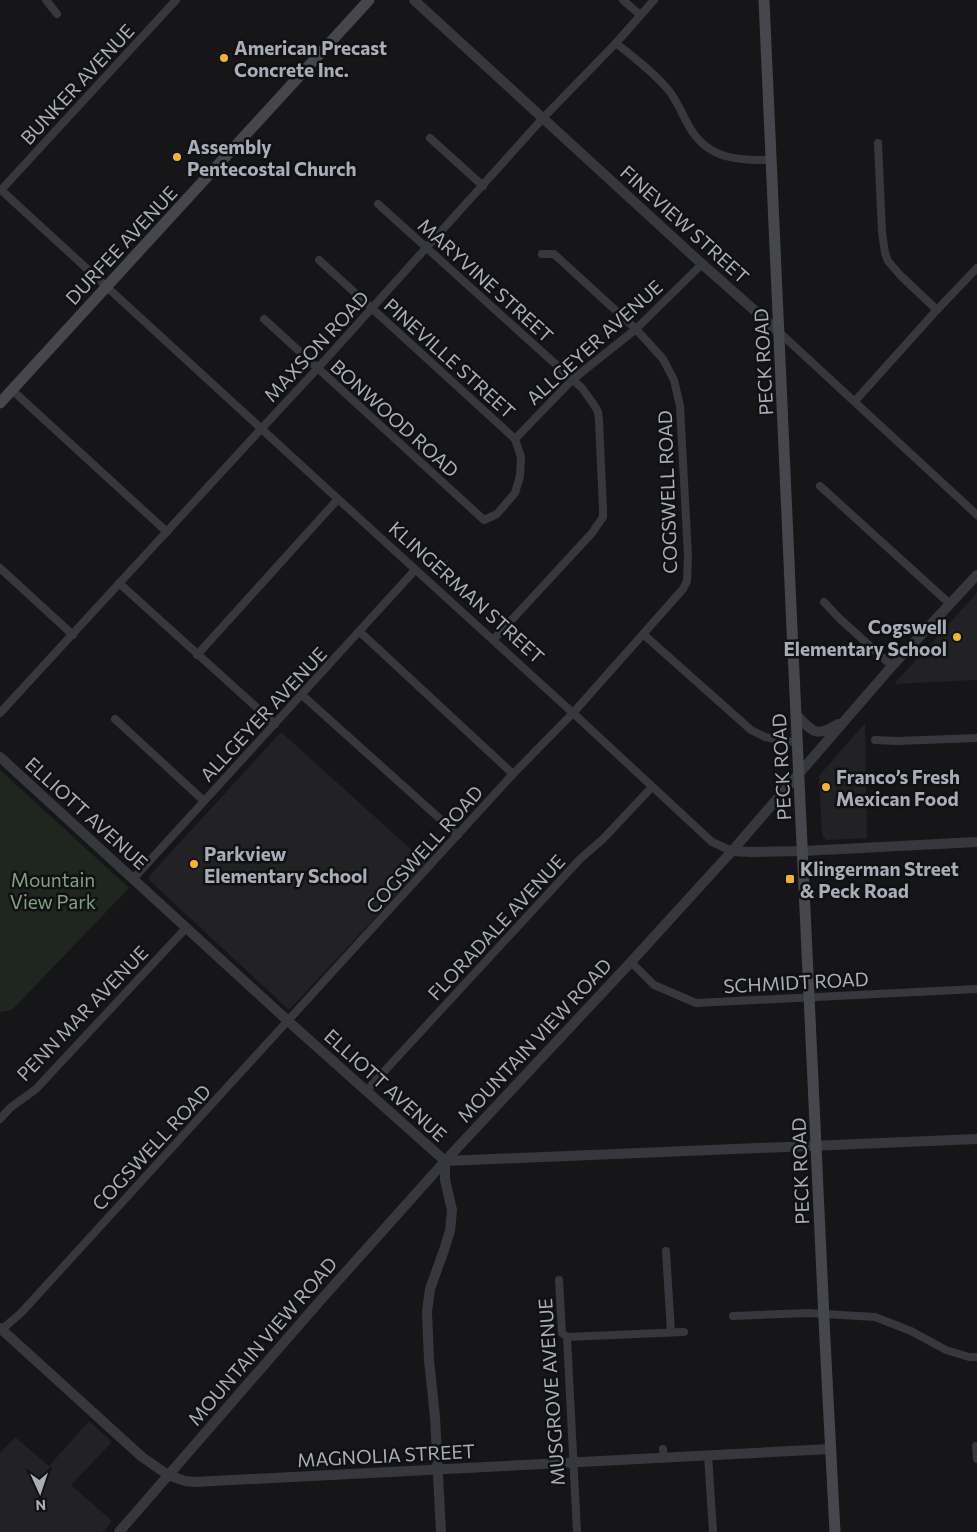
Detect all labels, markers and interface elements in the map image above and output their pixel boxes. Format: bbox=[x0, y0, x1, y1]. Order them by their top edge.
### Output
street label: BUNKER AVENUE bbox=[15, 19, 139, 149]
place label: American Precast Concrete Inc. bbox=[234, 36, 387, 81]
marker: American Precast Concrete Inc. bbox=[218, 52, 230, 64]
place label: Assembly Pentecostal Church bbox=[187, 135, 357, 180]
marker: Assembly Pentecostal Church bbox=[171, 151, 183, 163]
street label: FINEVIEW STREET bbox=[616, 160, 754, 288]
street label: DURFEE AVENUE bbox=[60, 181, 182, 309]
street label: MARYVINE STREET bbox=[414, 213, 558, 347]
street label: ALLGEYER AVENUE bbox=[521, 275, 667, 409]
street label: MAXSON ROAD bbox=[259, 286, 373, 406]
street label: PINEVILLE STREET bbox=[380, 293, 520, 423]
street label: PECK ROAD bbox=[749, 308, 777, 416]
street label: BONWOOD ROAD bbox=[326, 354, 464, 482]
street label: COGSWELL ROAD bbox=[653, 410, 681, 574]
street label: KLINGERMAN STREET bbox=[385, 516, 549, 668]
place label: Cogswell Elementary School bbox=[783, 615, 947, 660]
marker: Cogswell Elementary School bbox=[951, 631, 963, 643]
street label: ALLGEYER AVENUE bbox=[195, 642, 331, 786]
street label: PECK ROAD bbox=[767, 713, 795, 821]
street label: ELLIOTT AVENUE bbox=[21, 752, 153, 874]
place label: Franco’s Fresh Mexican Food bbox=[836, 765, 960, 810]
street label: COGSWELL ROAD bbox=[361, 780, 487, 918]
marker: Franco’s Fresh Mexican Food bbox=[820, 781, 832, 793]
place label: Parkview Elementary School bbox=[204, 842, 368, 887]
street label: FLORADALE AVENUE bbox=[423, 849, 569, 1005]
place label: Klingerman Street & Peck Road bbox=[800, 857, 959, 902]
marker: Parkview Elementary School bbox=[188, 858, 200, 870]
park label: Mountain View Park bbox=[10, 868, 96, 913]
marker: Klingerman Street & Peck Road bbox=[784, 873, 796, 885]
street label: PENN MAR AVENUE bbox=[12, 941, 152, 1085]
street label: MOUNTAIN VIEW ROAD bbox=[452, 953, 616, 1127]
street label: SCHMIDT ROAD bbox=[723, 967, 869, 997]
street label: ELLIOTT AVENUE bbox=[320, 1024, 452, 1146]
street label: COGSWELL ROAD bbox=[87, 1079, 215, 1215]
street label: PECK ROAD bbox=[787, 1117, 813, 1225]
street label: MOUNTAIN VIEW ROAD bbox=[183, 1252, 341, 1430]
street label: MUSGROVE AVENUE bbox=[533, 1297, 569, 1487]
street label: MAGNOLIA STREET bbox=[297, 1439, 475, 1471]
north arrow bbox=[15, 1467, 65, 1517]
text: N bbox=[35, 1497, 46, 1514]

